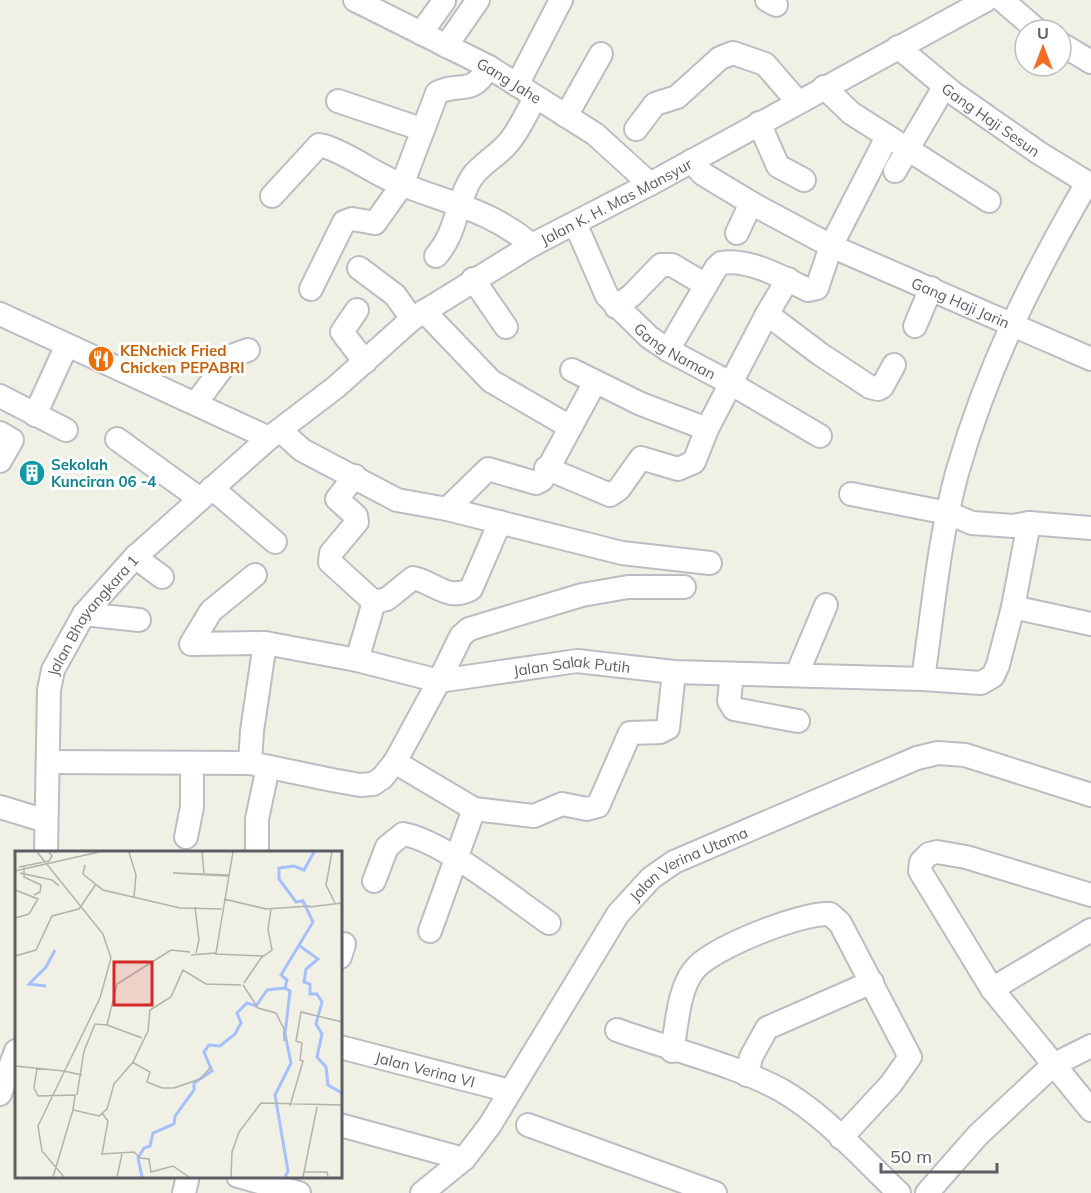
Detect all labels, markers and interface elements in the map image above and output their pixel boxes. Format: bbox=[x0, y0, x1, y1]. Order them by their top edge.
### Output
north arrow bbox=[1013, 18, 1073, 78]
text: U bbox=[1037, 23, 1049, 43]
street label: Gang Jahe bbox=[474, 53, 545, 107]
street label: Gang Haji Sesun bbox=[938, 78, 1044, 160]
street label: Jalan K. H. Mas Mansyur bbox=[537, 153, 695, 249]
street label: Gang Haji Jarin bbox=[909, 273, 1013, 332]
street label: Gang Naman bbox=[630, 318, 719, 383]
place label: KENchick Fried Chicken PEPABRI bbox=[120, 341, 245, 377]
restaurant icon: KENchick Fried Chicken PEPABRI bbox=[86, 344, 116, 374]
place label: Sekolah Kunciran 06 -4 bbox=[51, 455, 156, 491]
building icon: Sekolah Kunciran 06 -4 bbox=[17, 458, 47, 488]
street label: Jalan Bhayangkara 1 bbox=[43, 551, 142, 677]
street label: Jalan Salak Putih bbox=[512, 651, 631, 680]
street label: Jalan Verina Utama bbox=[625, 822, 750, 905]
inset map bbox=[15, 851, 342, 1178]
street label: Jalan Verina VI bbox=[373, 1047, 477, 1091]
scale bar bbox=[881, 1136, 996, 1174]
text: 50 m bbox=[890, 1145, 932, 1168]

